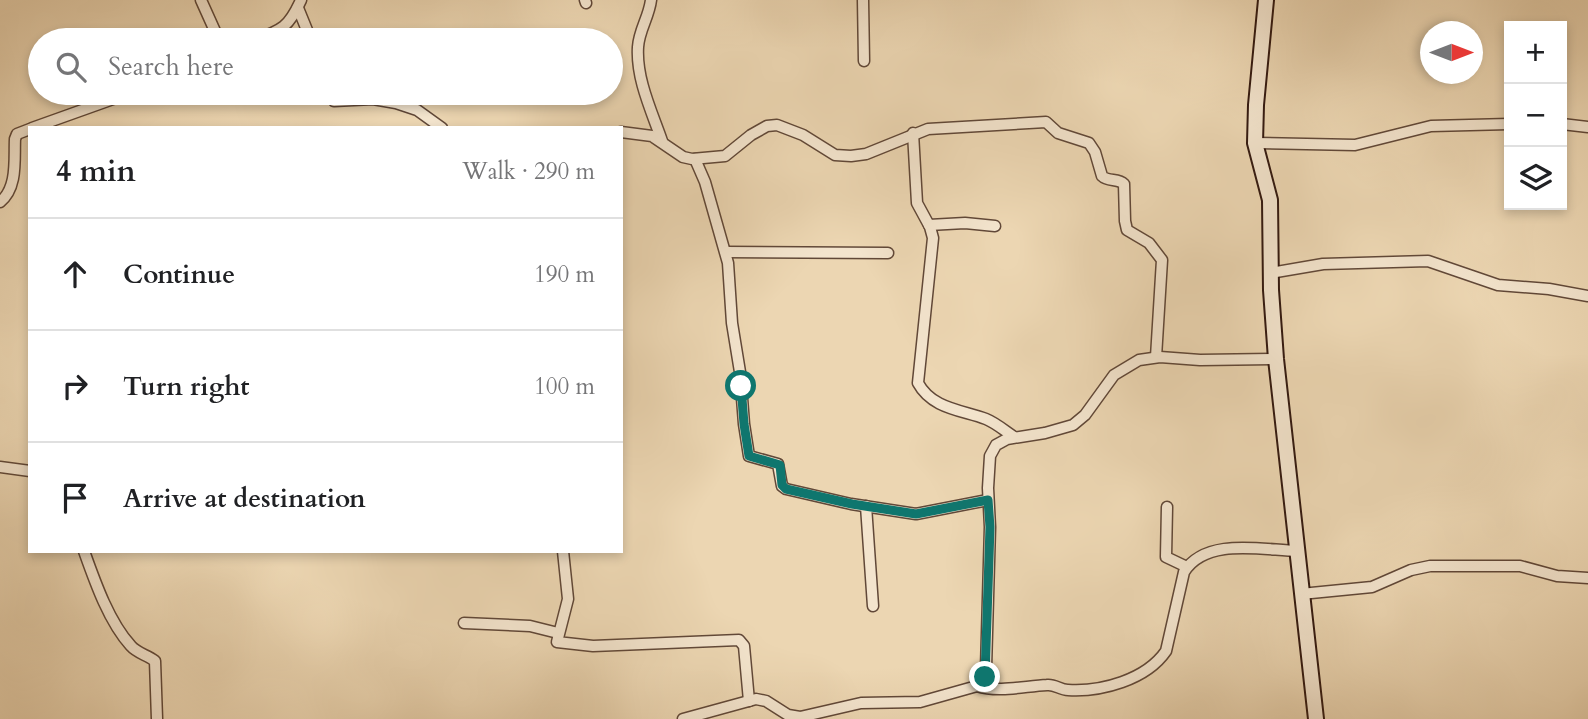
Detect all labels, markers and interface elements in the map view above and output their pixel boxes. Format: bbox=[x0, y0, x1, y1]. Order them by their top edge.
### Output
north arrow bbox=[1420, 21, 1483, 84]
map controls bbox=[1504, 21, 1567, 210]
button: + bbox=[1504, 21, 1567, 84]
search box bbox=[28, 28, 623, 105]
icon: search bbox=[52, 48, 90, 86]
text: Search here bbox=[108, 49, 234, 84]
button: − bbox=[1504, 84, 1567, 147]
button: layers bbox=[1504, 147, 1567, 210]
text: 4 min bbox=[56, 151, 136, 192]
text: Walk · 290 m bbox=[462, 156, 595, 187]
icon: ahead bbox=[56, 255, 94, 293]
text: Continue bbox=[123, 257, 235, 292]
text: 190 m bbox=[534, 259, 595, 290]
icon: right bbox=[56, 367, 94, 405]
text: Turn right bbox=[123, 369, 250, 404]
route start bbox=[725, 370, 756, 401]
text: 100 m bbox=[534, 371, 595, 402]
icon: arrive bbox=[56, 479, 94, 517]
text: Arrive at destination bbox=[123, 481, 366, 516]
route end bbox=[969, 661, 1000, 692]

